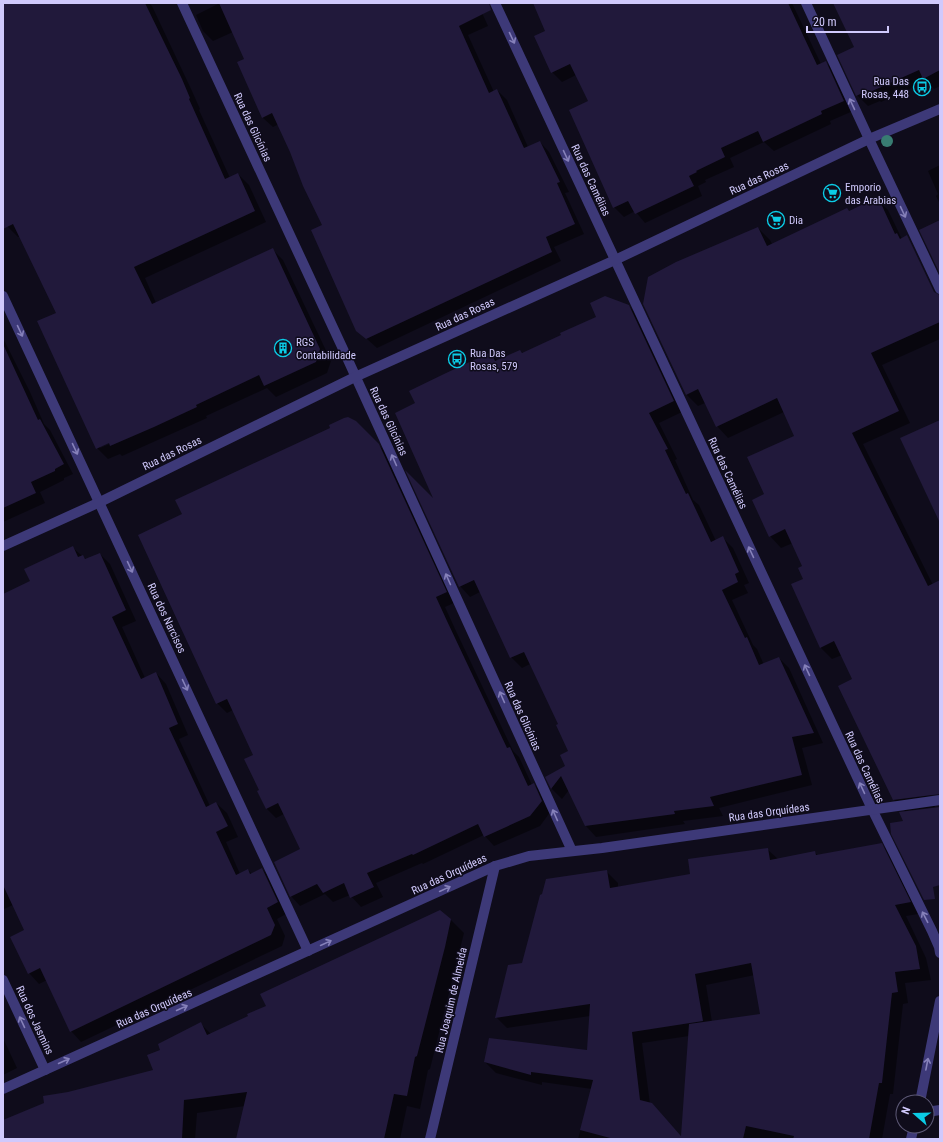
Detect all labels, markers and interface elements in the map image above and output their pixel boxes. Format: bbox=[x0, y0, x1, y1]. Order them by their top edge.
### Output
scale bar bbox=[807, 8, 888, 34]
text: 20 m bbox=[813, 15, 837, 29]
one-way arrow bbox=[508, 32, 516, 44]
place label: Rua Das Rosas, 448 bbox=[861, 75, 909, 101]
bus stop icon: Rua Das Rosas, 448 bbox=[912, 77, 932, 97]
street label: Rua das Glicínias bbox=[231, 91, 274, 164]
one-way arrow bbox=[848, 98, 855, 110]
street label: Rua das Camélias bbox=[568, 142, 613, 218]
one-way arrow bbox=[563, 150, 571, 162]
street label: Rua das Rosas bbox=[728, 159, 791, 198]
place label: Emporio das Arabias bbox=[845, 181, 896, 207]
supermarket icon: Emporio das Arabias bbox=[822, 183, 842, 203]
one-way arrow bbox=[900, 206, 907, 218]
supermarket icon: Dia bbox=[766, 210, 786, 230]
place label: Dia bbox=[789, 214, 803, 227]
street label: Rua das Rosas bbox=[434, 295, 497, 334]
one-way arrow bbox=[17, 325, 24, 337]
place label: RGS Contabilidade bbox=[296, 336, 356, 362]
building icon: RGS Contabilidade bbox=[273, 338, 293, 358]
place label: Rua Das Rosas, 579 bbox=[470, 347, 518, 373]
bus stop icon: Rua Das Rosas, 579 bbox=[447, 349, 467, 369]
street label: Rua das Glicínias bbox=[367, 385, 410, 458]
street label: Rua das Rosas bbox=[141, 434, 204, 473]
street label: Rua das Camélias bbox=[705, 435, 750, 511]
one-way arrow bbox=[72, 443, 79, 455]
one-way arrow bbox=[390, 455, 397, 467]
one-way arrow bbox=[747, 547, 754, 559]
one-way arrow bbox=[127, 560, 134, 572]
one-way arrow bbox=[444, 573, 451, 585]
street label: Rua dos Narcisos bbox=[145, 581, 188, 655]
one-way arrow bbox=[803, 664, 810, 676]
one-way arrow bbox=[182, 678, 189, 690]
street label: Rua das Glicínias bbox=[501, 679, 544, 753]
one-way arrow bbox=[497, 691, 505, 703]
street label: Rua das Camélias bbox=[842, 729, 887, 805]
one-way arrow bbox=[858, 782, 865, 794]
street label: Rua das Orquídeas bbox=[728, 800, 810, 825]
one-way arrow bbox=[551, 810, 559, 822]
street label: Rua das Orquídeas bbox=[410, 851, 489, 898]
one-way arrow bbox=[438, 885, 450, 892]
one-way arrow bbox=[920, 912, 928, 924]
one-way arrow bbox=[320, 939, 332, 946]
street label: Rua Joaquim de Almeida bbox=[433, 946, 470, 1054]
street label: Rua dos Jasmins bbox=[13, 984, 56, 1057]
street label: Rua das Orquídeas bbox=[114, 986, 194, 1031]
one-way arrow bbox=[176, 1004, 188, 1011]
one-way arrow bbox=[18, 1016, 26, 1028]
one-way arrow bbox=[58, 1057, 70, 1065]
one-way arrow bbox=[924, 1058, 932, 1071]
north arrow bbox=[895, 1094, 935, 1134]
text: N bbox=[899, 1105, 913, 1116]

